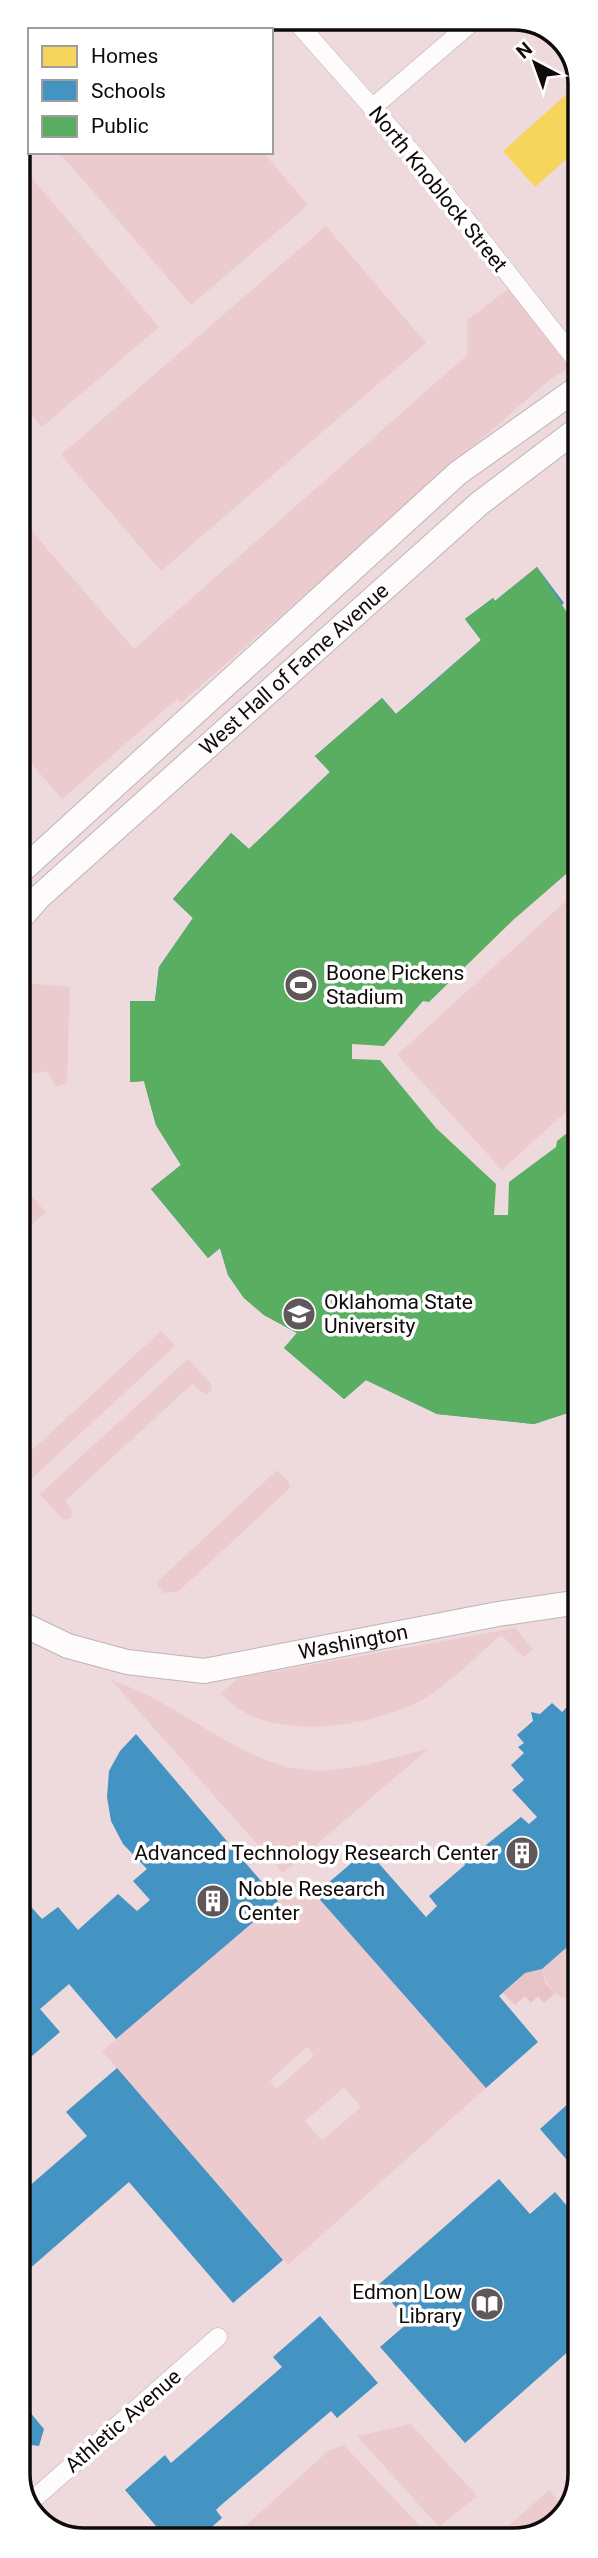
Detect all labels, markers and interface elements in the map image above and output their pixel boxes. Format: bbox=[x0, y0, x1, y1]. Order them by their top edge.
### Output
legend bbox=[28, 28, 273, 154]
north arrow bbox=[500, 28, 570, 98]
text: N bbox=[512, 37, 537, 64]
text: Homes bbox=[91, 44, 158, 68]
text: Schools bbox=[91, 79, 166, 103]
street label: North Knoblock Street bbox=[364, 101, 512, 277]
text: Public bbox=[91, 114, 149, 138]
street label: West Hall of Fame Avenue bbox=[195, 579, 393, 760]
place label: Boone Pickens Stadium bbox=[326, 961, 464, 1009]
sports icon: Boone Pickens Stadium bbox=[282, 966, 320, 1004]
place label: Oklahoma State University bbox=[324, 1290, 473, 1338]
school or university icon: Oklahoma State University bbox=[280, 1295, 318, 1333]
street label: Washington bbox=[296, 1620, 410, 1664]
building icon: Advanced Technology Research Center bbox=[503, 1834, 541, 1872]
place label: Advanced Technology Research Center bbox=[134, 1841, 498, 1865]
place label: Noble Research Center bbox=[238, 1877, 385, 1925]
building icon: Noble Research Center bbox=[194, 1882, 232, 1920]
place label: Edmon Low Library bbox=[352, 2280, 462, 2328]
library icon: Edmon Low Library bbox=[468, 2285, 506, 2323]
street label: Athletic Avenue bbox=[60, 2364, 186, 2478]

